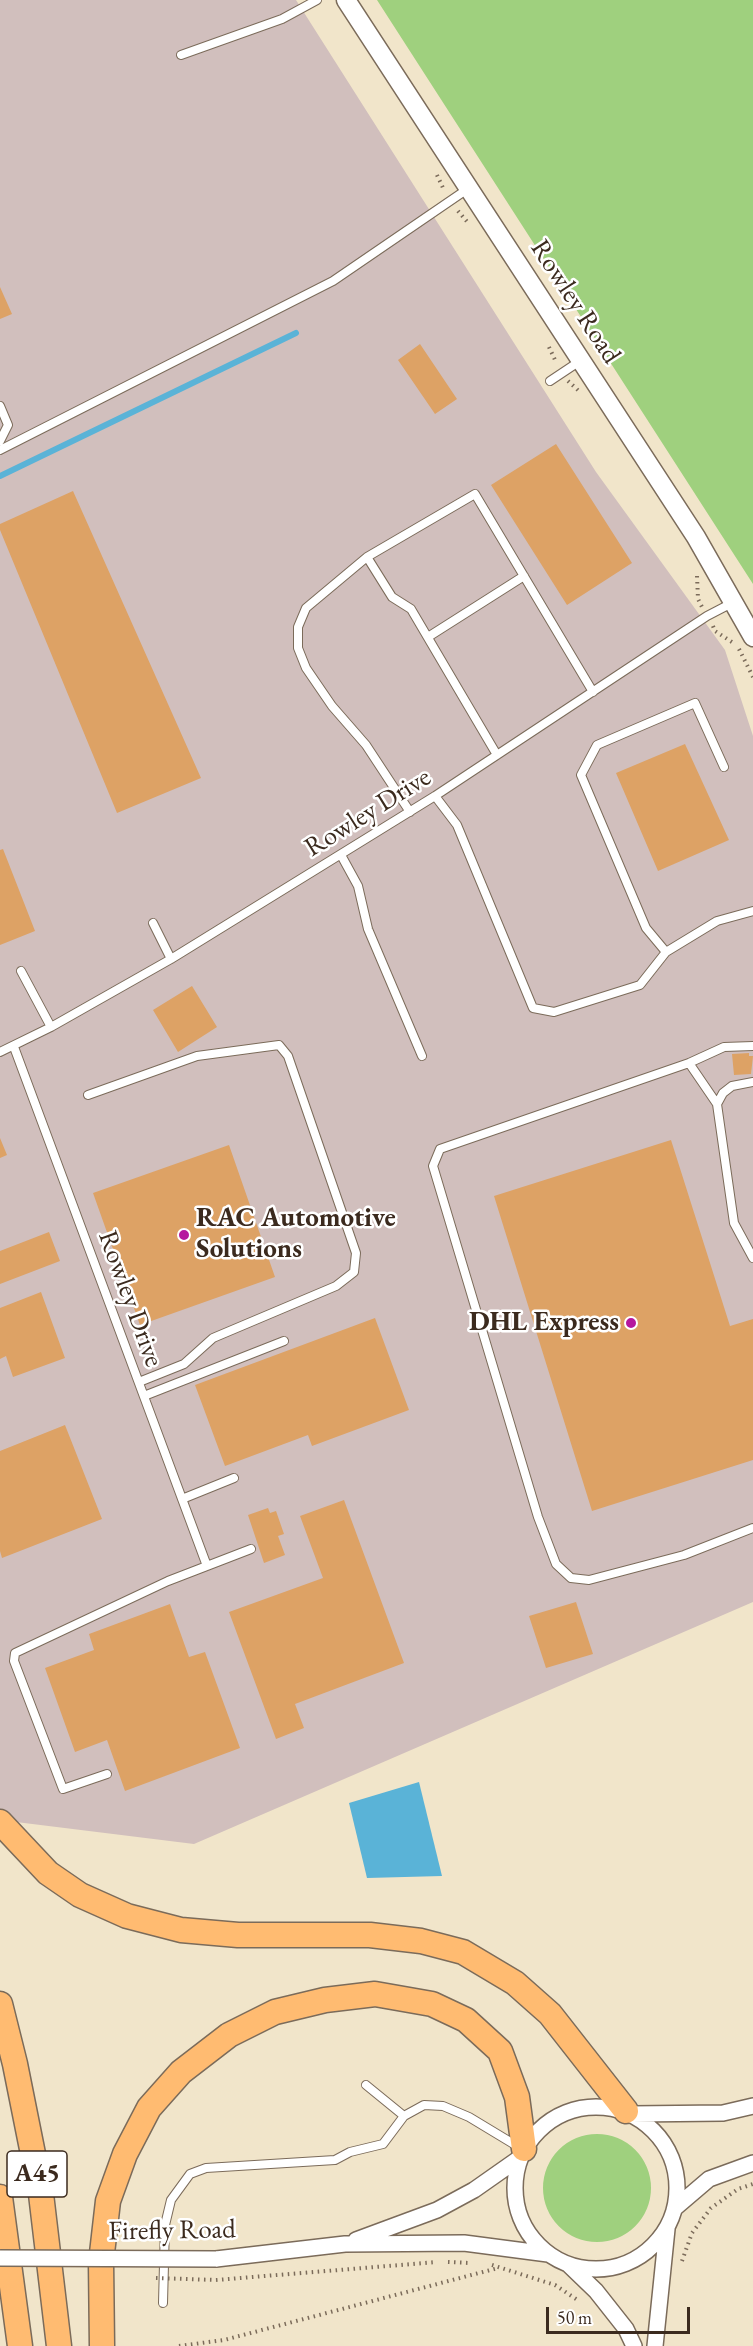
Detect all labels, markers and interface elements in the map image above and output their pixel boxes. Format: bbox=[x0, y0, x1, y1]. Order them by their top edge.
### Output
street label: Rowley Road bbox=[523, 234, 627, 370]
street label: Rowley Drive bbox=[299, 761, 437, 865]
place label: RAC Automotive Solutions bbox=[196, 1203, 396, 1266]
street label: Rowley Drive bbox=[90, 1226, 170, 1372]
marker: RAC Automotive Solutions bbox=[177, 1228, 191, 1242]
place label: DHL Express bbox=[469, 1307, 619, 1339]
marker: DHL Express bbox=[624, 1316, 638, 1330]
road number: A45 bbox=[7, 2151, 67, 2197]
street label: Firefly Road bbox=[108, 2214, 236, 2248]
scale bar bbox=[549, 2295, 693, 2333]
text: 50 m bbox=[557, 2306, 592, 2329]

